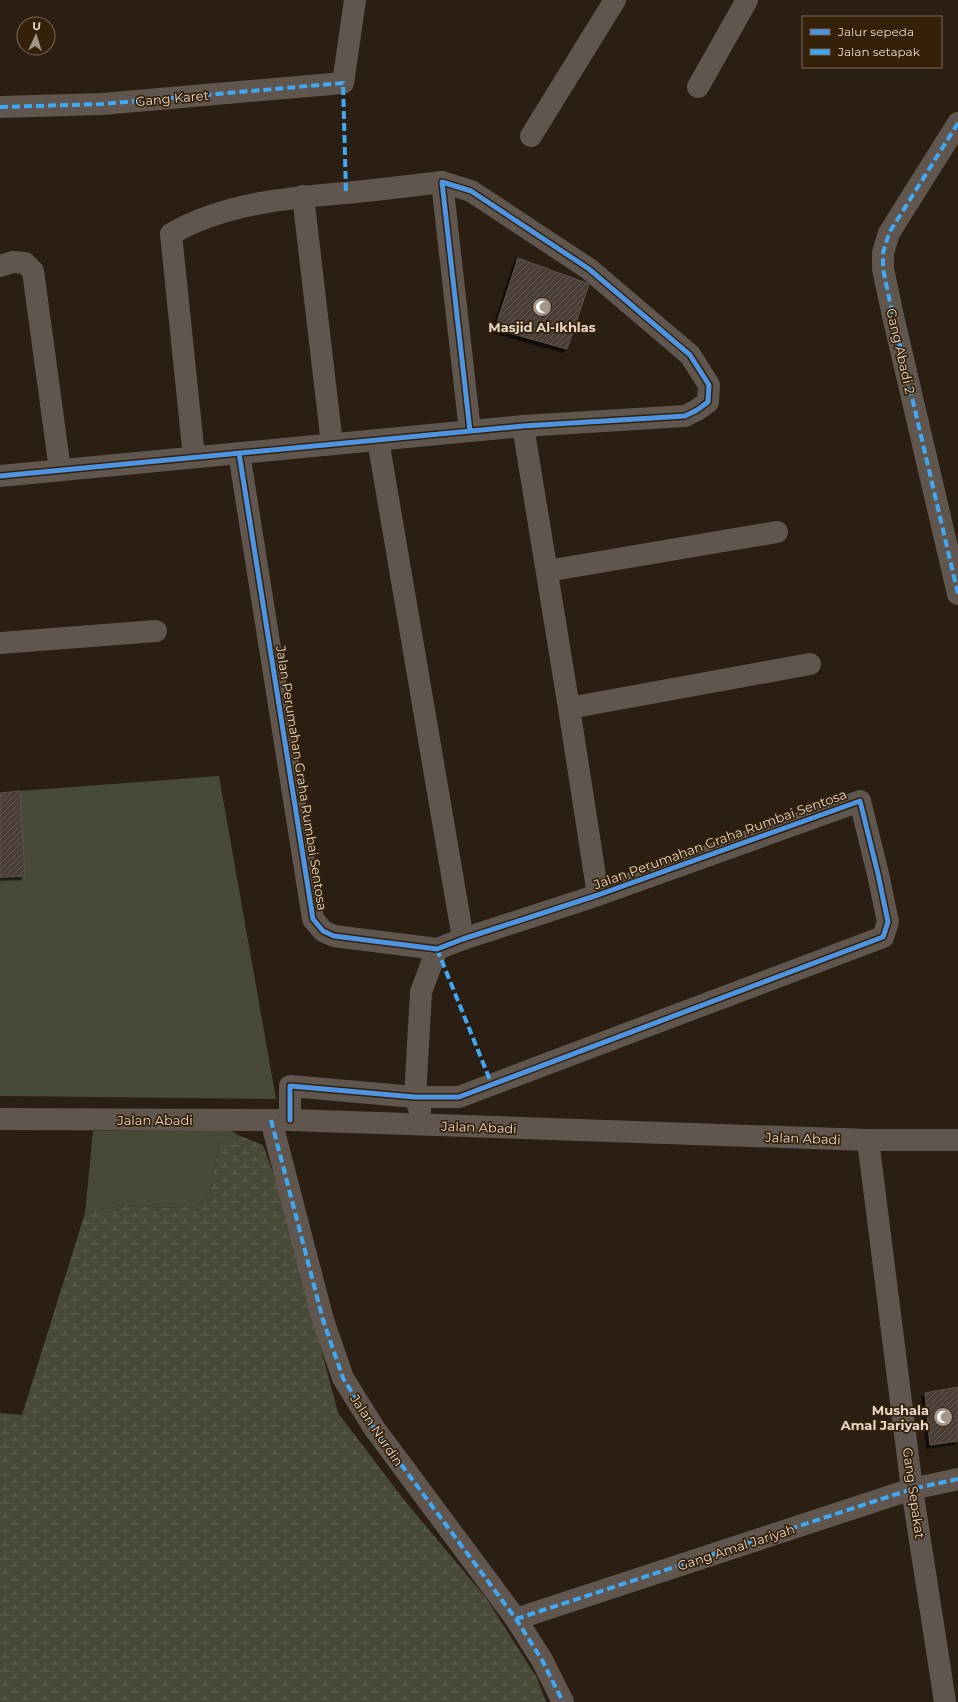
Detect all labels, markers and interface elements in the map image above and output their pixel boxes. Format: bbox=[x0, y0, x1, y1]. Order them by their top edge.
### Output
north arrow bbox=[16, 16, 56, 56]
legend bbox=[802, 16, 942, 68]
text: U bbox=[32, 19, 42, 33]
text: Jalur sepeda bbox=[837, 24, 914, 39]
text: Jalan setapak bbox=[837, 44, 921, 59]
street label: Gang Karet bbox=[135, 87, 209, 109]
mosque icon: Masjid Al-Ikhlas bbox=[531, 296, 553, 318]
street label: Gang Abadi 2 bbox=[883, 306, 919, 396]
place label: Masjid Al-Ikhlas bbox=[488, 319, 596, 335]
street label: Jalan Perumahan Graha Rumbai Sentosa bbox=[273, 643, 331, 912]
street label: Jalan Perumahan Graha Rumbai Sentosa bbox=[590, 786, 849, 893]
street label: Jalan Abadi bbox=[116, 1112, 193, 1128]
street label: Jalan Abadi bbox=[440, 1118, 517, 1136]
street label: Jalan Abadi bbox=[764, 1129, 841, 1147]
street label: Jalan Nurdin bbox=[347, 1390, 407, 1469]
place label: Mushala Amal Jariyah bbox=[840, 1402, 929, 1433]
mosque icon: Mushala Amal Jariyah bbox=[932, 1406, 954, 1428]
street label: Gang Sepakat bbox=[900, 1446, 928, 1540]
street label: Gang Amal Jariyah bbox=[675, 1520, 797, 1574]

